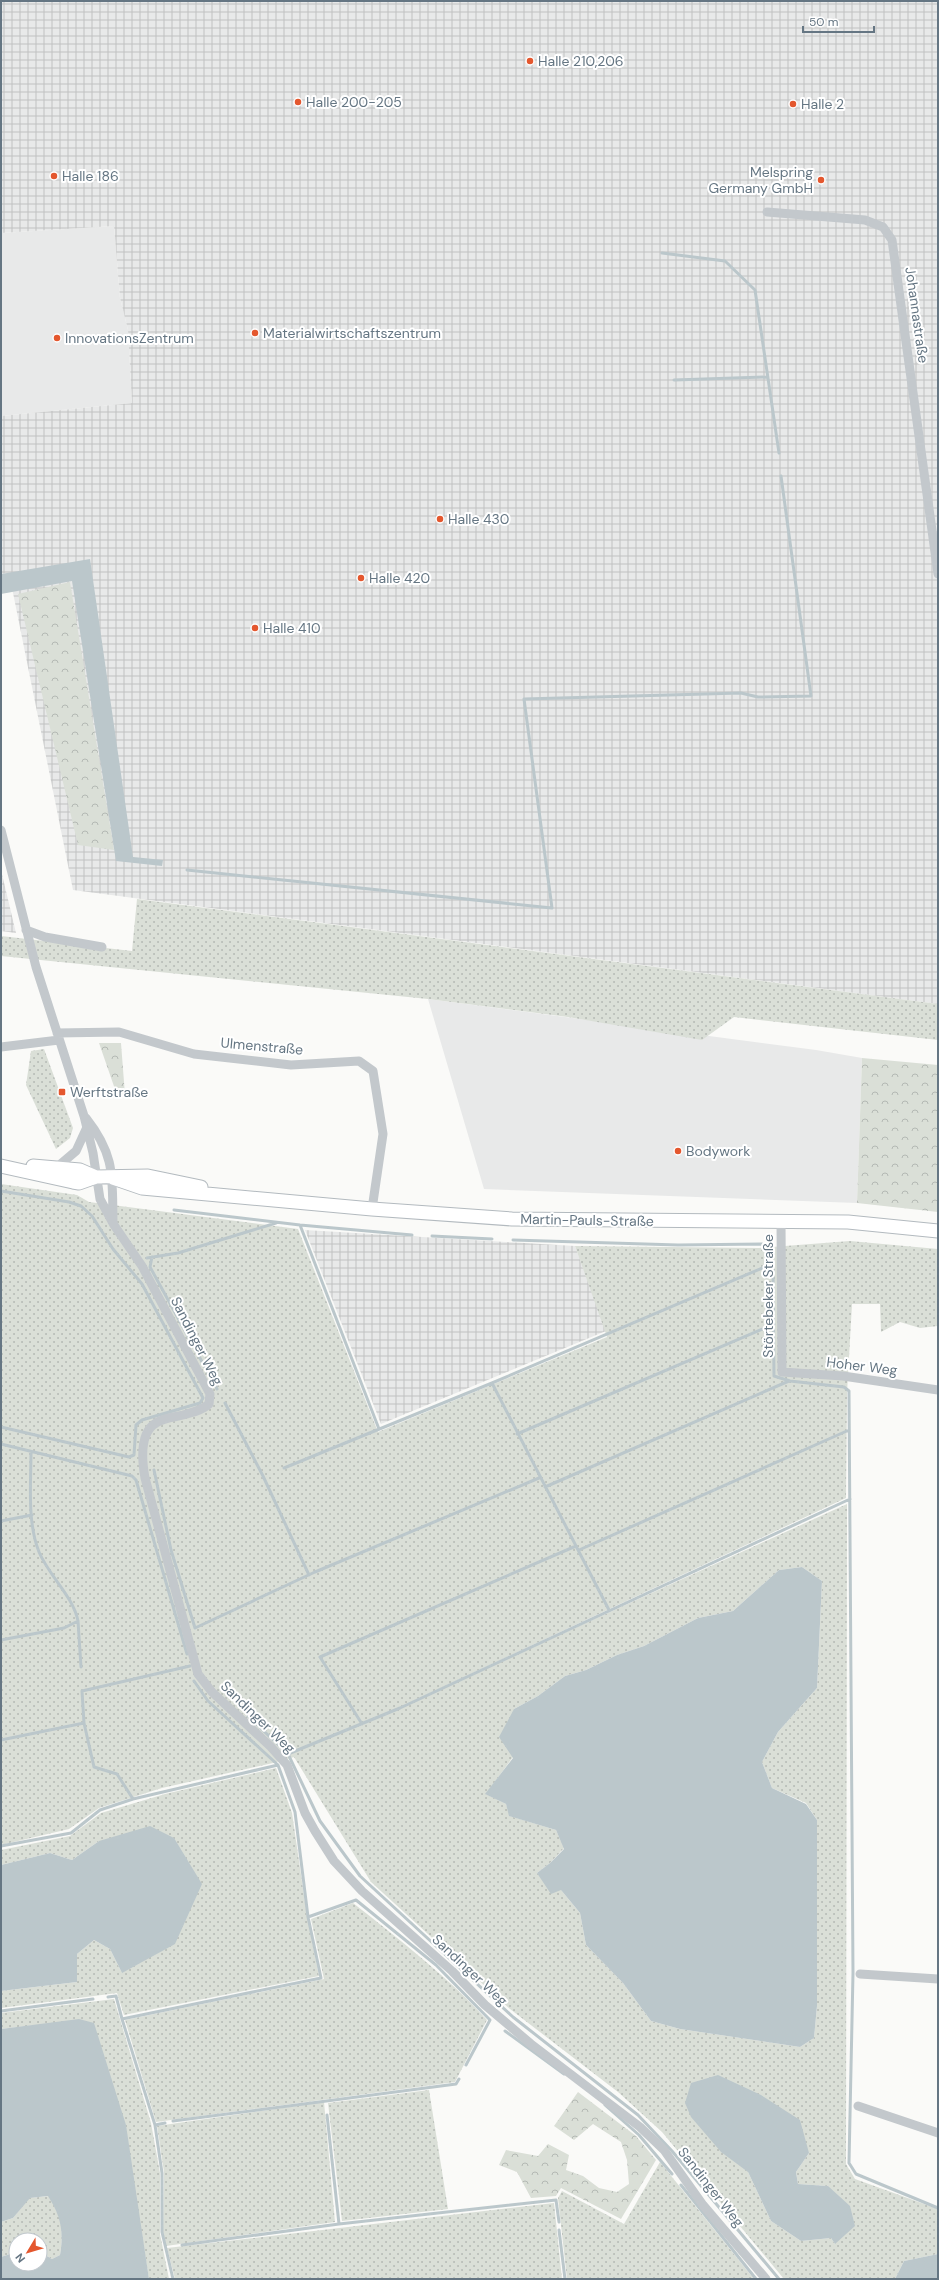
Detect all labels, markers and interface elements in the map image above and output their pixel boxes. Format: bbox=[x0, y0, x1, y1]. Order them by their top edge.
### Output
scale bar bbox=[803, 8, 874, 34]
text: 50 m bbox=[809, 14, 838, 30]
place label: Halle 210,206 bbox=[538, 52, 624, 70]
marker: Halle 210,206 bbox=[525, 56, 535, 66]
place label: Halle 200-205 bbox=[306, 93, 402, 111]
place label: Halle 2 bbox=[801, 95, 844, 113]
marker: Halle 200-205 bbox=[293, 97, 303, 107]
marker: Halle 2 bbox=[788, 99, 798, 109]
place label: Melspring Germany GmbH bbox=[708, 163, 813, 197]
place label: Halle 186 bbox=[62, 167, 119, 185]
marker: Halle 186 bbox=[49, 171, 59, 181]
marker: Melspring Germany GmbH bbox=[816, 175, 826, 185]
street label: Johannastraße bbox=[901, 266, 933, 364]
place label: Materialwirtschaftszentrum bbox=[263, 324, 441, 342]
marker: Materialwirtschaftszentrum bbox=[250, 328, 260, 338]
place label: InnovationsZentrum bbox=[65, 329, 194, 347]
marker: InnovationsZentrum bbox=[52, 333, 62, 343]
place label: Halle 430 bbox=[448, 510, 509, 528]
marker: Halle 430 bbox=[435, 514, 445, 524]
place label: Halle 420 bbox=[369, 569, 430, 587]
marker: Halle 420 bbox=[356, 573, 366, 583]
place label: Halle 410 bbox=[263, 619, 321, 637]
marker: Halle 410 bbox=[250, 623, 260, 633]
street label: Ulmenstraße bbox=[220, 1033, 304, 1059]
place label: Werftstraße bbox=[70, 1083, 148, 1101]
marker: Werftstraße bbox=[57, 1087, 67, 1097]
place label: Bodywork bbox=[686, 1142, 750, 1160]
marker: Bodywork bbox=[673, 1146, 683, 1156]
street label: Martin-Pauls-Straße bbox=[520, 1210, 654, 1230]
street label: Störtebeker Straße bbox=[759, 1234, 777, 1358]
street label: Sandinger Weg bbox=[167, 1294, 227, 1388]
street label: Hoher Weg bbox=[826, 1353, 899, 1379]
street label: Sandinger Weg bbox=[217, 1677, 299, 1757]
street label: Sandinger Weg bbox=[428, 1930, 512, 2010]
street label: Sandinger Weg bbox=[674, 2143, 748, 2231]
north arrow bbox=[8, 2232, 48, 2272]
text: N bbox=[12, 2251, 28, 2266]

